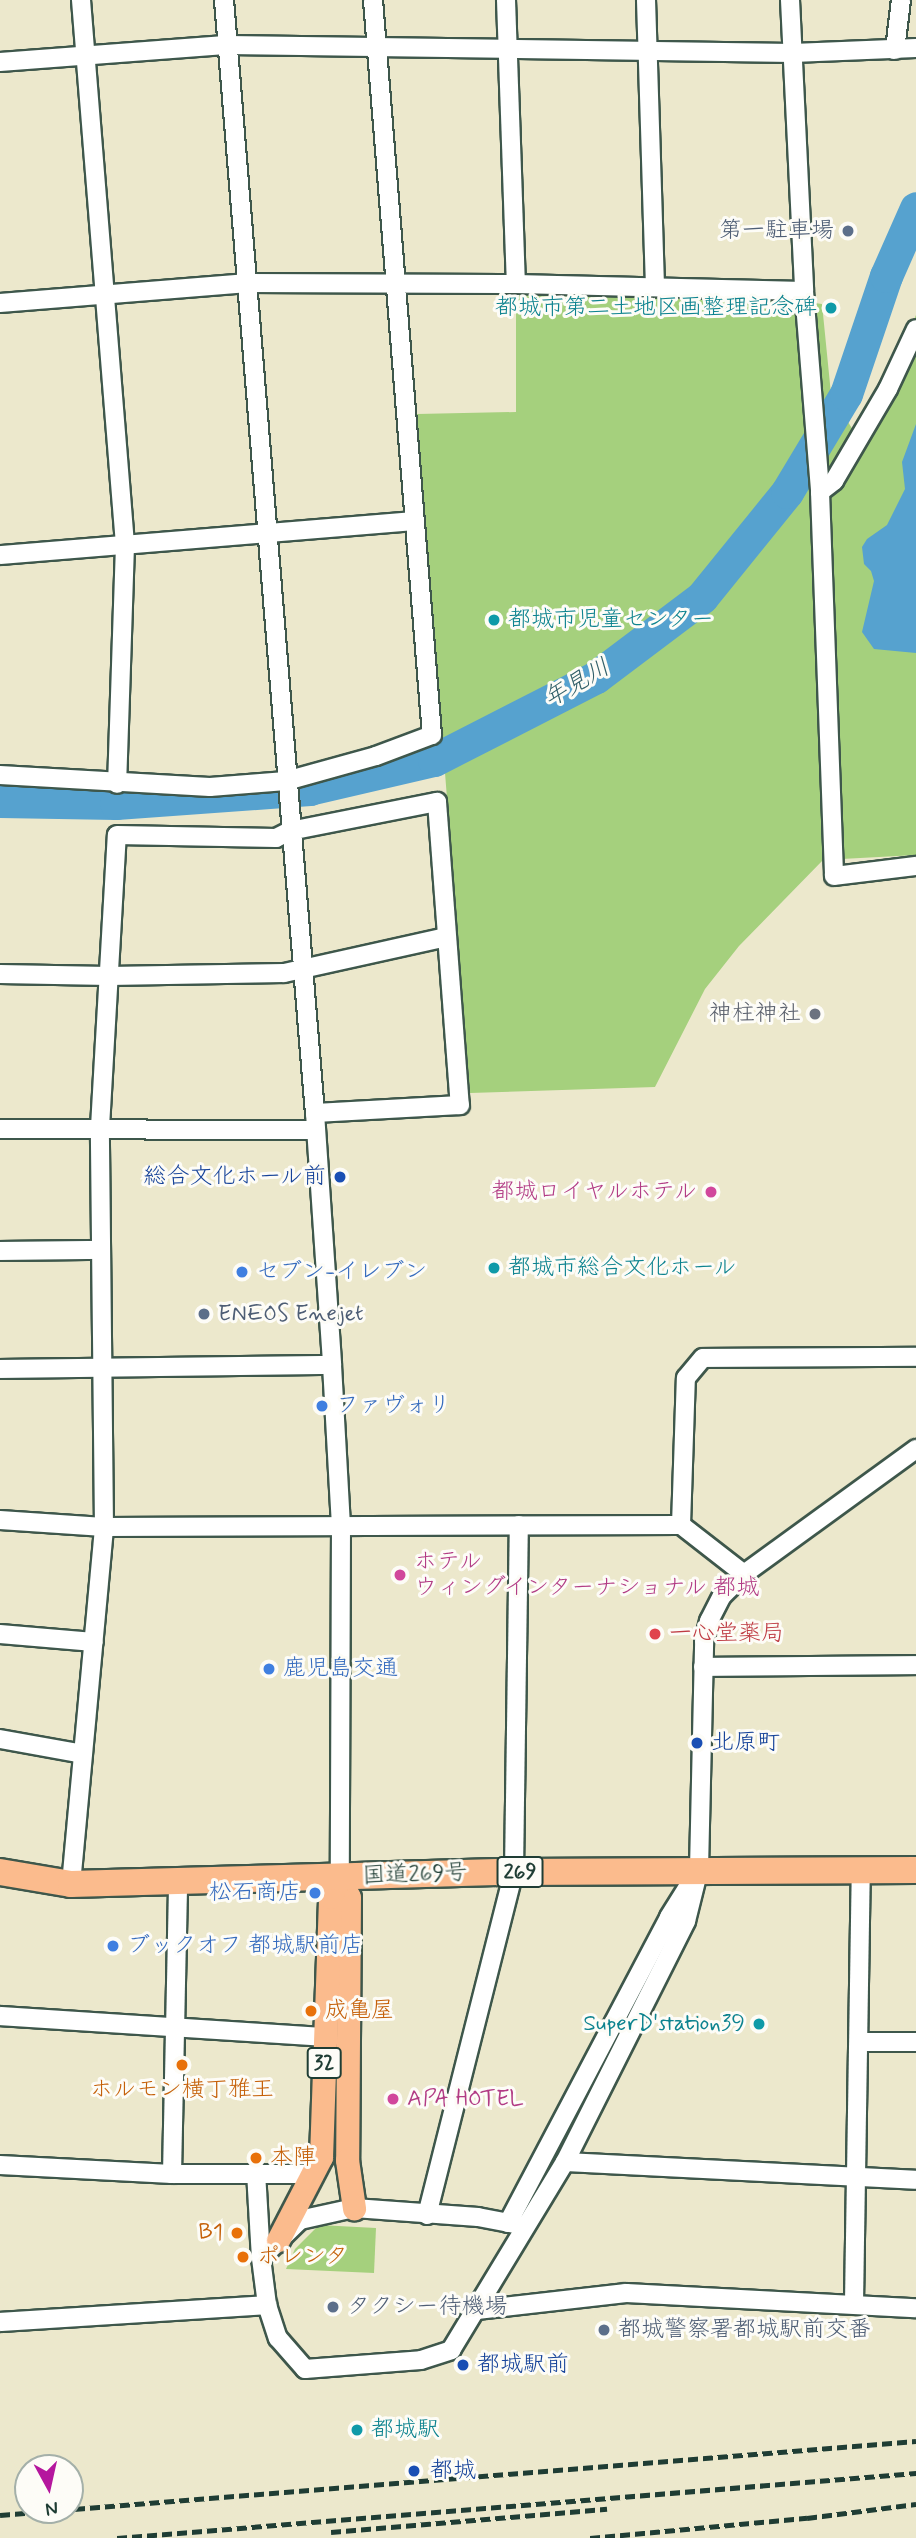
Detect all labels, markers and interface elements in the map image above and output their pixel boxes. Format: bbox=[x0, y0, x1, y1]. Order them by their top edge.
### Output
place label: 第一駐車場 bbox=[719, 217, 834, 245]
marker: 第一駐車場 bbox=[840, 223, 856, 239]
place label: 都城市第二土地区画整理記念碑 bbox=[495, 294, 817, 322]
marker: 都城市第二土地区画整理記念碑 bbox=[823, 300, 839, 316]
place label: 都城市児童センター bbox=[508, 606, 715, 634]
marker: 都城市児童センター bbox=[486, 612, 502, 628]
water label: 年見川 bbox=[539, 654, 615, 714]
place label: 神柱神社 bbox=[709, 1000, 801, 1028]
marker: 神柱神社 bbox=[807, 1006, 823, 1022]
place label: 総合文化ホール前 bbox=[142, 1163, 326, 1191]
marker: 総合文化ホール前 bbox=[332, 1169, 348, 1185]
place label: 都城ロイヤルホテル bbox=[490, 1178, 697, 1206]
marker: 都城ロイヤルホテル bbox=[703, 1184, 719, 1200]
place label: 都城市総合文化ホール bbox=[508, 1254, 738, 1282]
place label: セブン-イレブン bbox=[256, 1258, 427, 1286]
marker: 都城市総合文化ホール bbox=[486, 1260, 502, 1276]
marker: セブン-イレブン bbox=[234, 1264, 250, 1280]
place label: ENEOS Enejet bbox=[218, 1300, 360, 1328]
marker: ENEOS Enejet bbox=[196, 1306, 212, 1322]
place label: ファヴォリ bbox=[336, 1392, 451, 1420]
marker: ファヴォリ bbox=[314, 1398, 330, 1414]
place label: ホテル ウィングインターナショナル 都城 bbox=[414, 1548, 765, 1602]
marker: ホテル ウィングインターナショナル 都城 bbox=[392, 1567, 408, 1583]
place label: 一心堂薬局 bbox=[669, 1620, 784, 1648]
marker: 一心堂薬局 bbox=[647, 1626, 663, 1642]
place label: 鹿児島交通 bbox=[283, 1655, 398, 1683]
marker: 鹿児島交通 bbox=[261, 1661, 277, 1677]
place label: 北原町 bbox=[711, 1729, 780, 1757]
marker: 北原町 bbox=[689, 1735, 705, 1751]
road number: 269 bbox=[496, 1854, 544, 1890]
street label: 国道269号 bbox=[362, 1859, 468, 1891]
place label: 松石商店 bbox=[209, 1879, 301, 1907]
marker: 松石商店 bbox=[307, 1885, 323, 1901]
place label: ブックオフ 都城駅前店 bbox=[127, 1932, 363, 1960]
marker: ブックオフ 都城駅前店 bbox=[105, 1938, 121, 1954]
place label: 成亀屋 bbox=[325, 1997, 394, 2025]
marker: 成亀屋 bbox=[303, 2003, 319, 2019]
place label: SuperD'station39 bbox=[583, 2010, 745, 2038]
marker: SuperD'station39 bbox=[751, 2016, 767, 2032]
road number: 32 bbox=[306, 2046, 342, 2080]
marker: ホルモン横丁雅王 bbox=[174, 2057, 190, 2073]
place label: ホルモン横丁雅王 bbox=[90, 2076, 274, 2104]
place label: APA HOTEL bbox=[407, 2085, 530, 2113]
marker: APA HOTEL bbox=[385, 2091, 401, 2107]
place label: 本陣 bbox=[270, 2144, 316, 2172]
marker: 本陣 bbox=[248, 2150, 264, 2166]
place label: B1 bbox=[198, 2219, 223, 2247]
marker: B1 bbox=[229, 2225, 245, 2241]
place label: ポレンタ bbox=[257, 2243, 349, 2271]
marker: ポレンタ bbox=[235, 2249, 251, 2265]
place label: タクシー待機場 bbox=[347, 2293, 508, 2321]
marker: タクシー待機場 bbox=[325, 2299, 341, 2315]
place label: 都城警察署都城駅前交番 bbox=[618, 2316, 871, 2344]
marker: 都城警察署都城駅前交番 bbox=[596, 2322, 612, 2338]
place label: 都城駅前 bbox=[477, 2351, 569, 2379]
marker: 都城駅前 bbox=[455, 2357, 471, 2373]
place label: 都城駅 bbox=[371, 2416, 440, 2444]
marker: 都城駅 bbox=[349, 2422, 365, 2438]
north arrow bbox=[14, 2454, 84, 2524]
place label: 都城 bbox=[430, 2457, 476, 2485]
marker: 都城 bbox=[404, 2461, 424, 2481]
text: N bbox=[44, 2495, 60, 2522]

